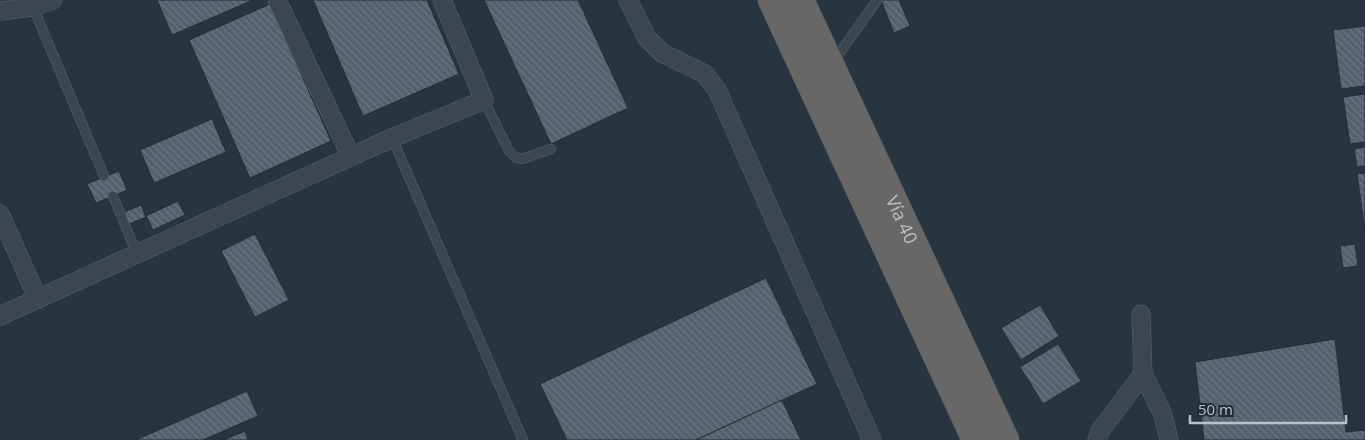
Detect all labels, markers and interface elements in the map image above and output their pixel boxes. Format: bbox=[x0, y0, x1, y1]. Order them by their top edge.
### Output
street label: Vía 40 bbox=[881, 191, 924, 247]
scale bar bbox=[1190, 392, 1346, 424]
text: 50 m bbox=[1198, 399, 1233, 419]

